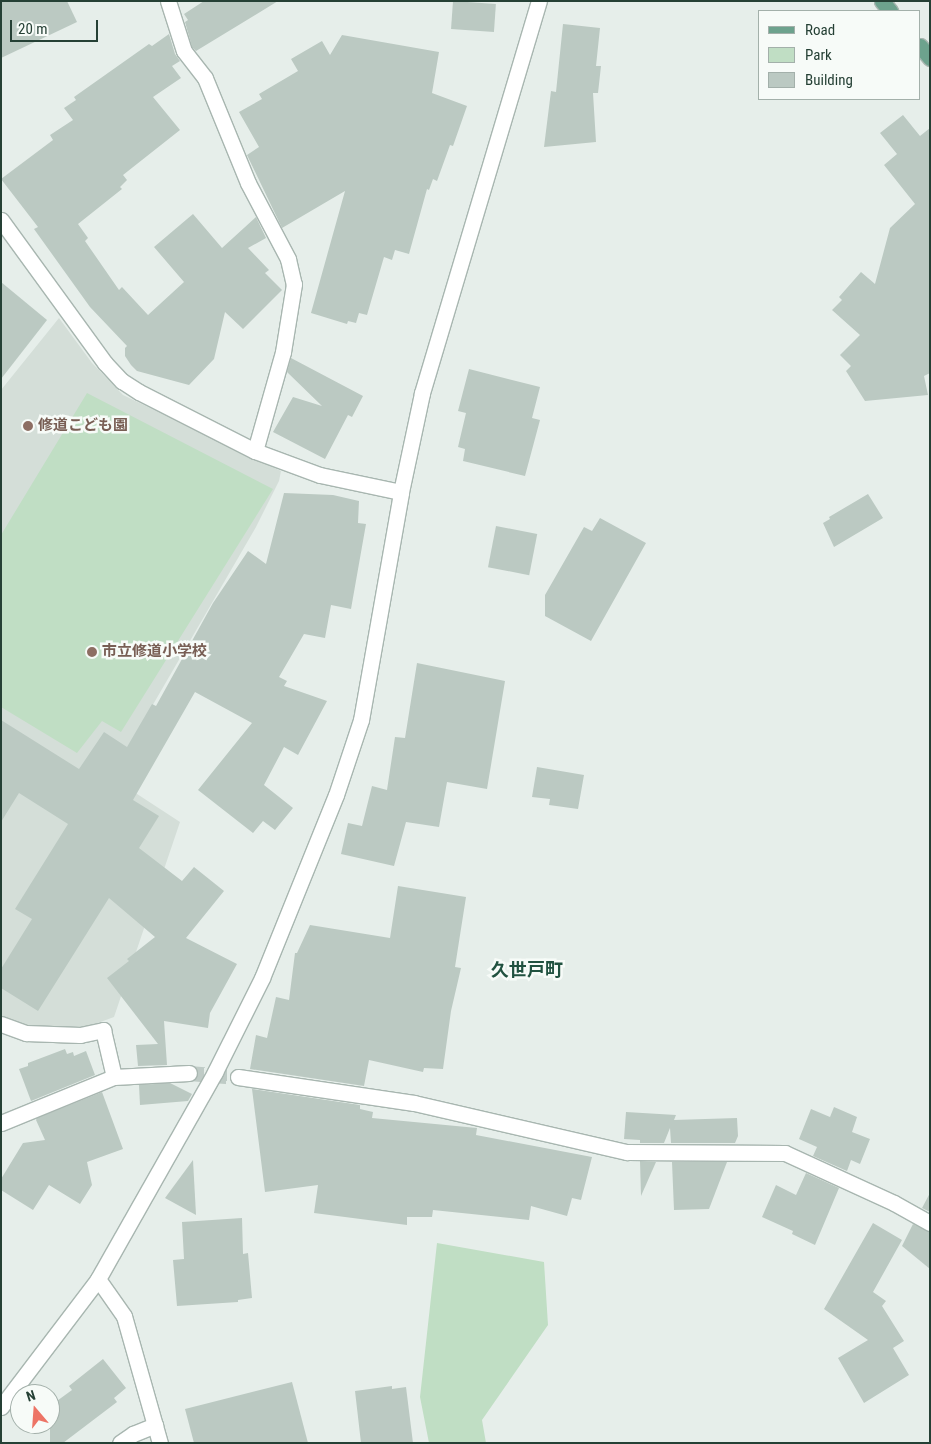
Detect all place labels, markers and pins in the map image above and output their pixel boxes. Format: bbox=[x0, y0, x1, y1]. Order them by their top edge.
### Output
place label: 修道こども園 bbox=[38, 417, 128, 435]
marker: 修道こども園 bbox=[22, 420, 34, 432]
place label: 市立修道小学校 bbox=[102, 643, 207, 661]
marker: 市立修道小学校 bbox=[86, 646, 98, 658]

